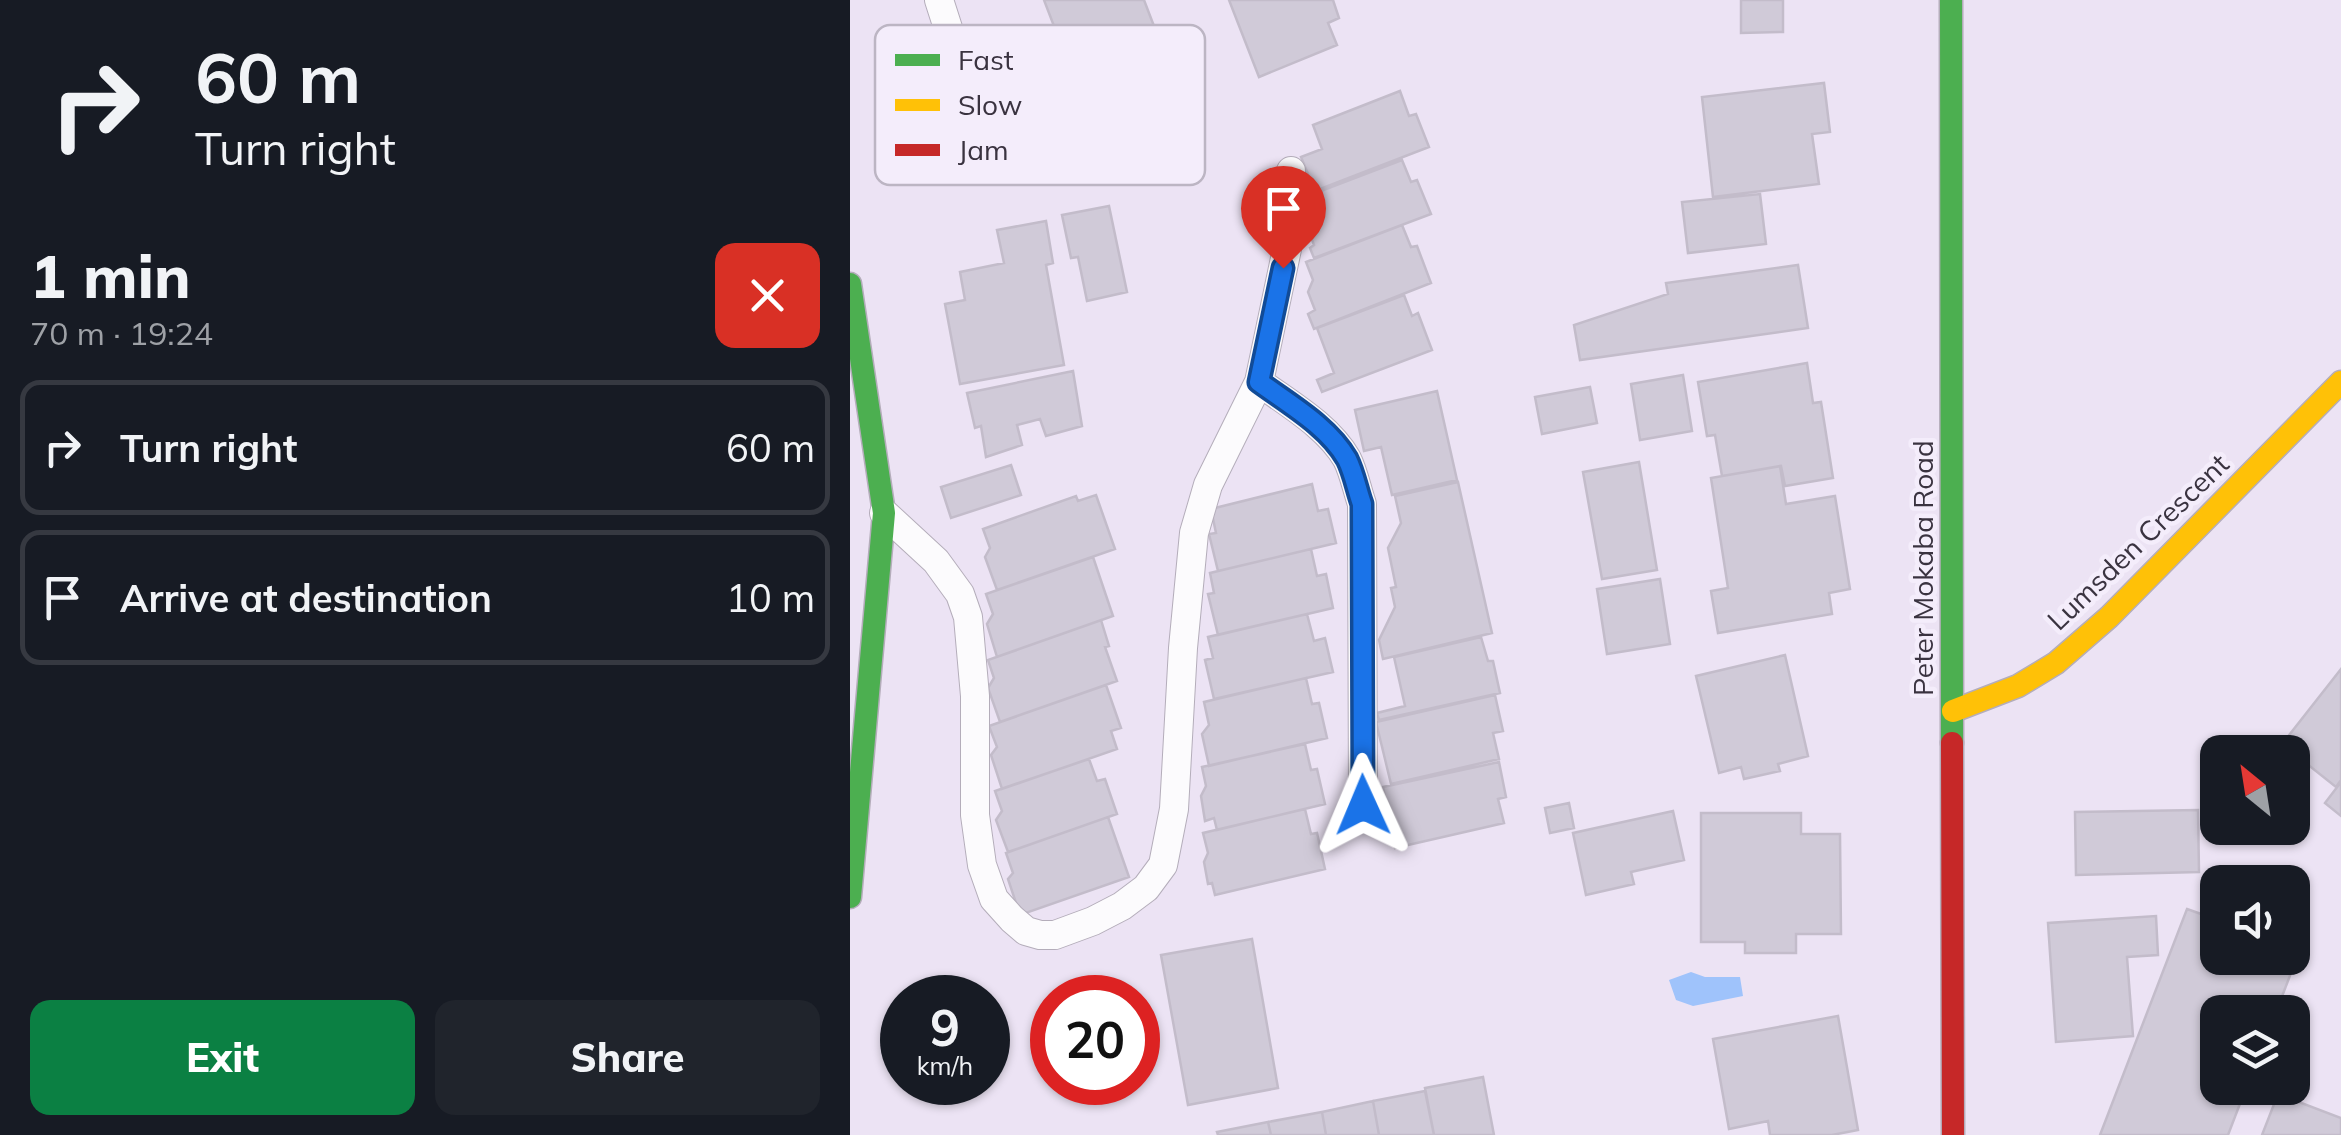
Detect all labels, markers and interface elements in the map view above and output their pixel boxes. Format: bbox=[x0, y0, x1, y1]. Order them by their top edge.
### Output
legend bbox=[875, 25, 1205, 185]
text: 60 m bbox=[195, 33, 361, 121]
icon: right bbox=[30, 40, 160, 170]
text: Fast bbox=[958, 42, 1014, 77]
text: Slow bbox=[958, 87, 1022, 122]
text: Turn right bbox=[195, 120, 396, 176]
text: Jam bbox=[958, 132, 1009, 167]
pin bbox=[1241, 166, 1326, 269]
icon: arrive bbox=[1256, 181, 1311, 236]
text: 1 min bbox=[30, 238, 191, 313]
button: close bbox=[715, 243, 820, 348]
text: 70 m · 19:24 bbox=[30, 313, 213, 353]
icon: right bbox=[35, 420, 90, 475]
text: Turn right bbox=[120, 424, 297, 472]
text: 60 m bbox=[726, 424, 815, 472]
street label: Peter Mokaba Road bbox=[1905, 440, 1940, 696]
street label: Lumsden Crescent bbox=[2040, 446, 2236, 637]
icon: arrive bbox=[35, 570, 90, 625]
text: Arrive at destination bbox=[120, 574, 492, 622]
text: 10 m bbox=[726, 574, 815, 622]
north arrow bbox=[2200, 735, 2310, 845]
map controls bbox=[2200, 735, 2310, 1105]
position arrow bbox=[1311, 753, 1415, 857]
button: sound bbox=[2200, 865, 2310, 975]
speed limit sign: 20 bbox=[1030, 975, 1160, 1105]
button: layers bbox=[2200, 995, 2310, 1105]
text: 9 bbox=[930, 996, 960, 1059]
button: Exit bbox=[30, 1000, 415, 1115]
button: Share bbox=[435, 1000, 820, 1115]
text: km/h bbox=[917, 1050, 973, 1081]

